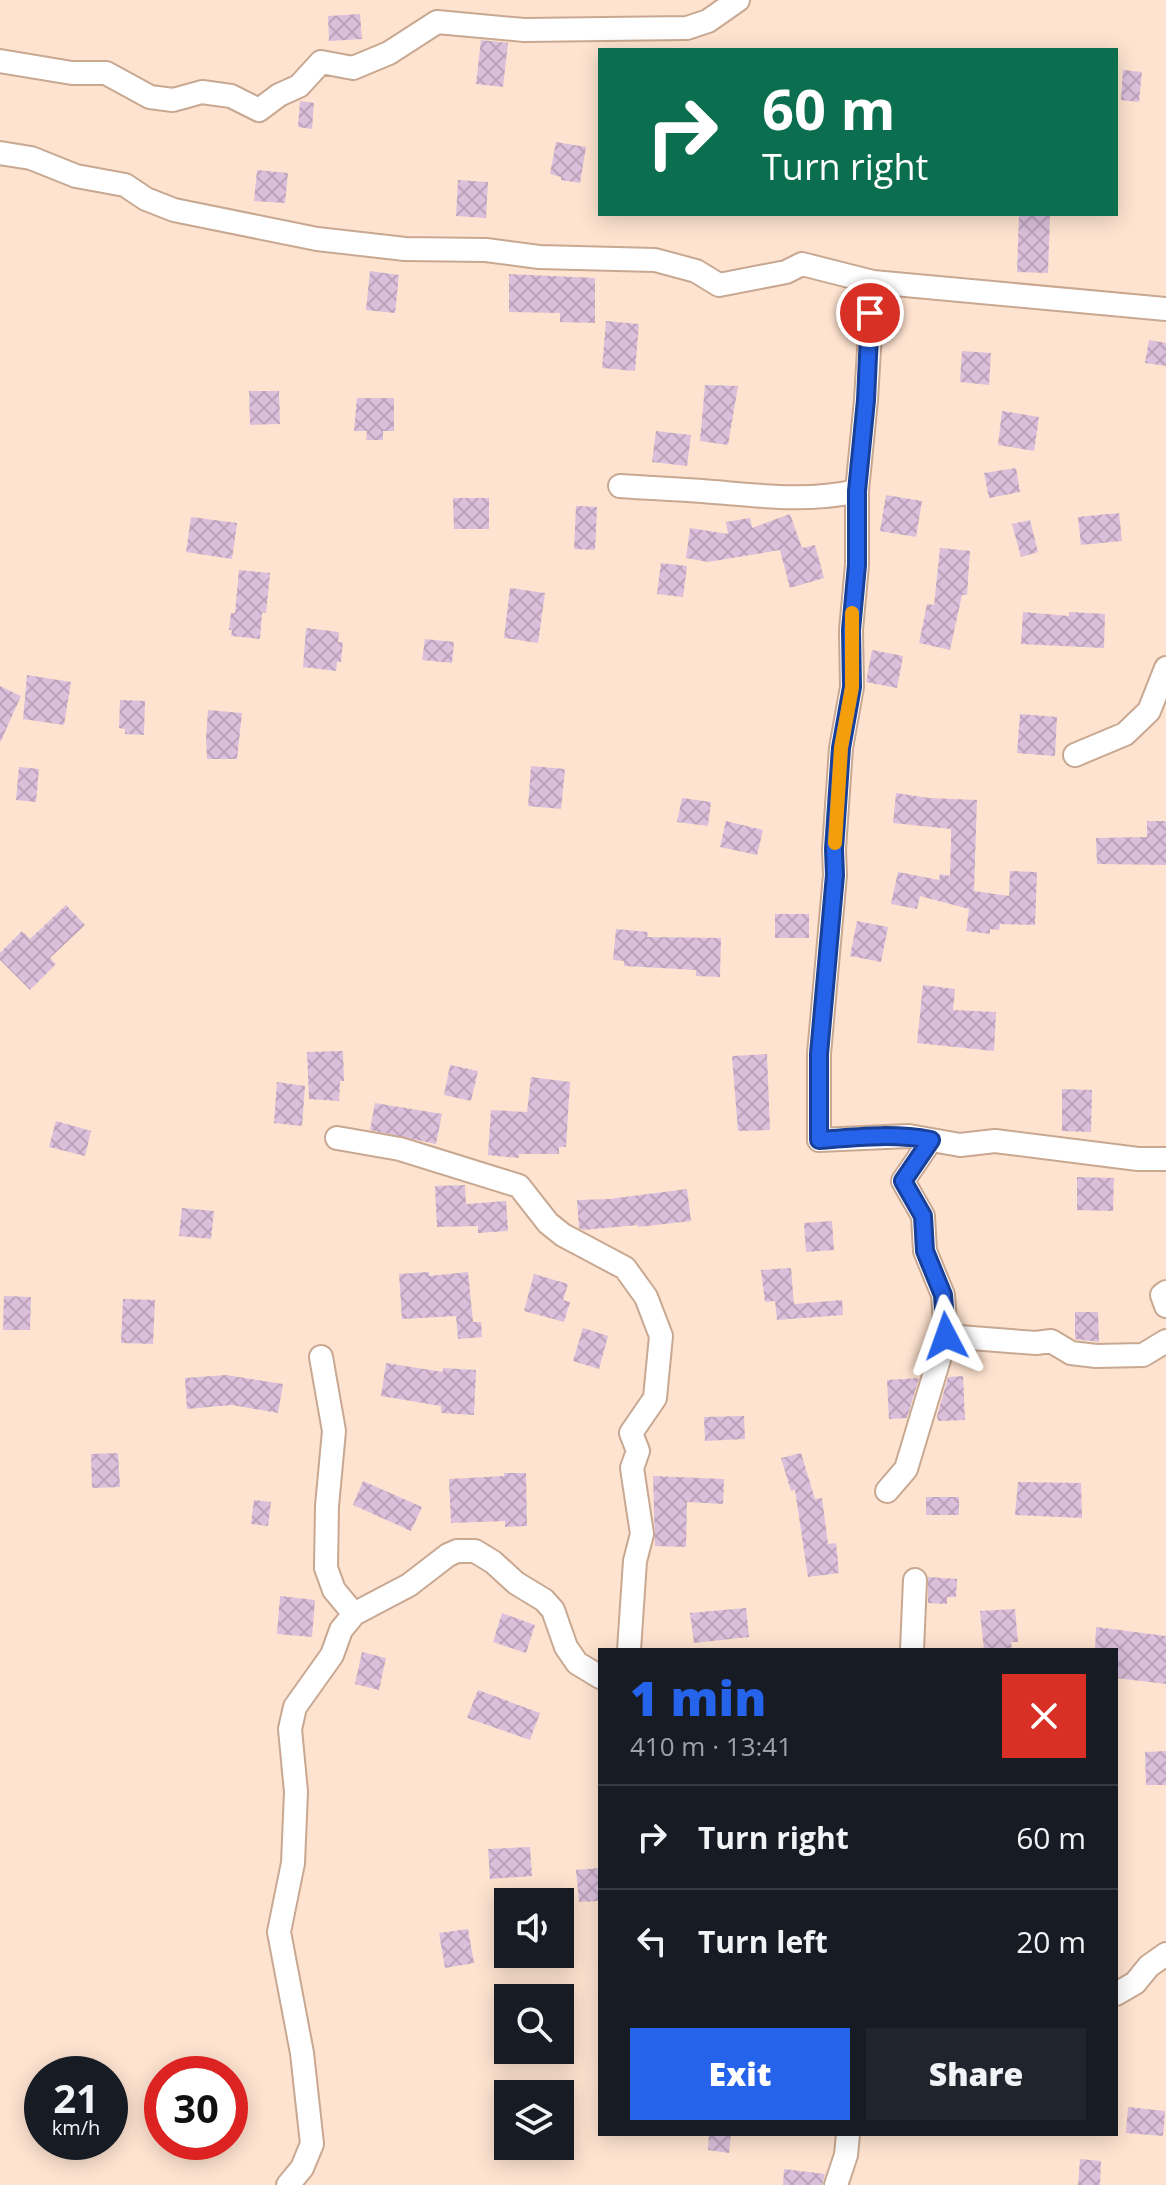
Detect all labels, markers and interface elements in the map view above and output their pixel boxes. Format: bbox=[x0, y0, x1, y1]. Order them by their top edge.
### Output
text: 60 m bbox=[762, 70, 896, 146]
icon: right bbox=[630, 80, 734, 184]
text: Turn right bbox=[762, 142, 928, 191]
pin bbox=[836, 279, 904, 347]
icon: arrive bbox=[848, 291, 892, 335]
position arrow bbox=[904, 1294, 988, 1378]
text: 1 min bbox=[630, 1665, 766, 1730]
button: close bbox=[1002, 1674, 1086, 1758]
text: 410 m · 13:41 bbox=[630, 1728, 792, 1764]
icon: right bbox=[630, 1815, 674, 1859]
text: Turn right bbox=[698, 1817, 849, 1858]
text: 60 m bbox=[1016, 1817, 1086, 1858]
map controls bbox=[494, 1888, 574, 2160]
button: sound bbox=[494, 1888, 574, 1968]
icon: left bbox=[630, 1919, 674, 1963]
text: Turn left bbox=[698, 1921, 828, 1962]
text: 20 m bbox=[1016, 1921, 1086, 1962]
button: search bbox=[494, 1984, 574, 2064]
button: Exit bbox=[630, 2028, 850, 2120]
button: Share bbox=[866, 2028, 1086, 2120]
speed limit sign: 30 bbox=[144, 2056, 248, 2160]
text: 21 bbox=[53, 2070, 99, 2125]
button: layers bbox=[494, 2080, 574, 2160]
text: km/h bbox=[52, 2114, 100, 2141]

